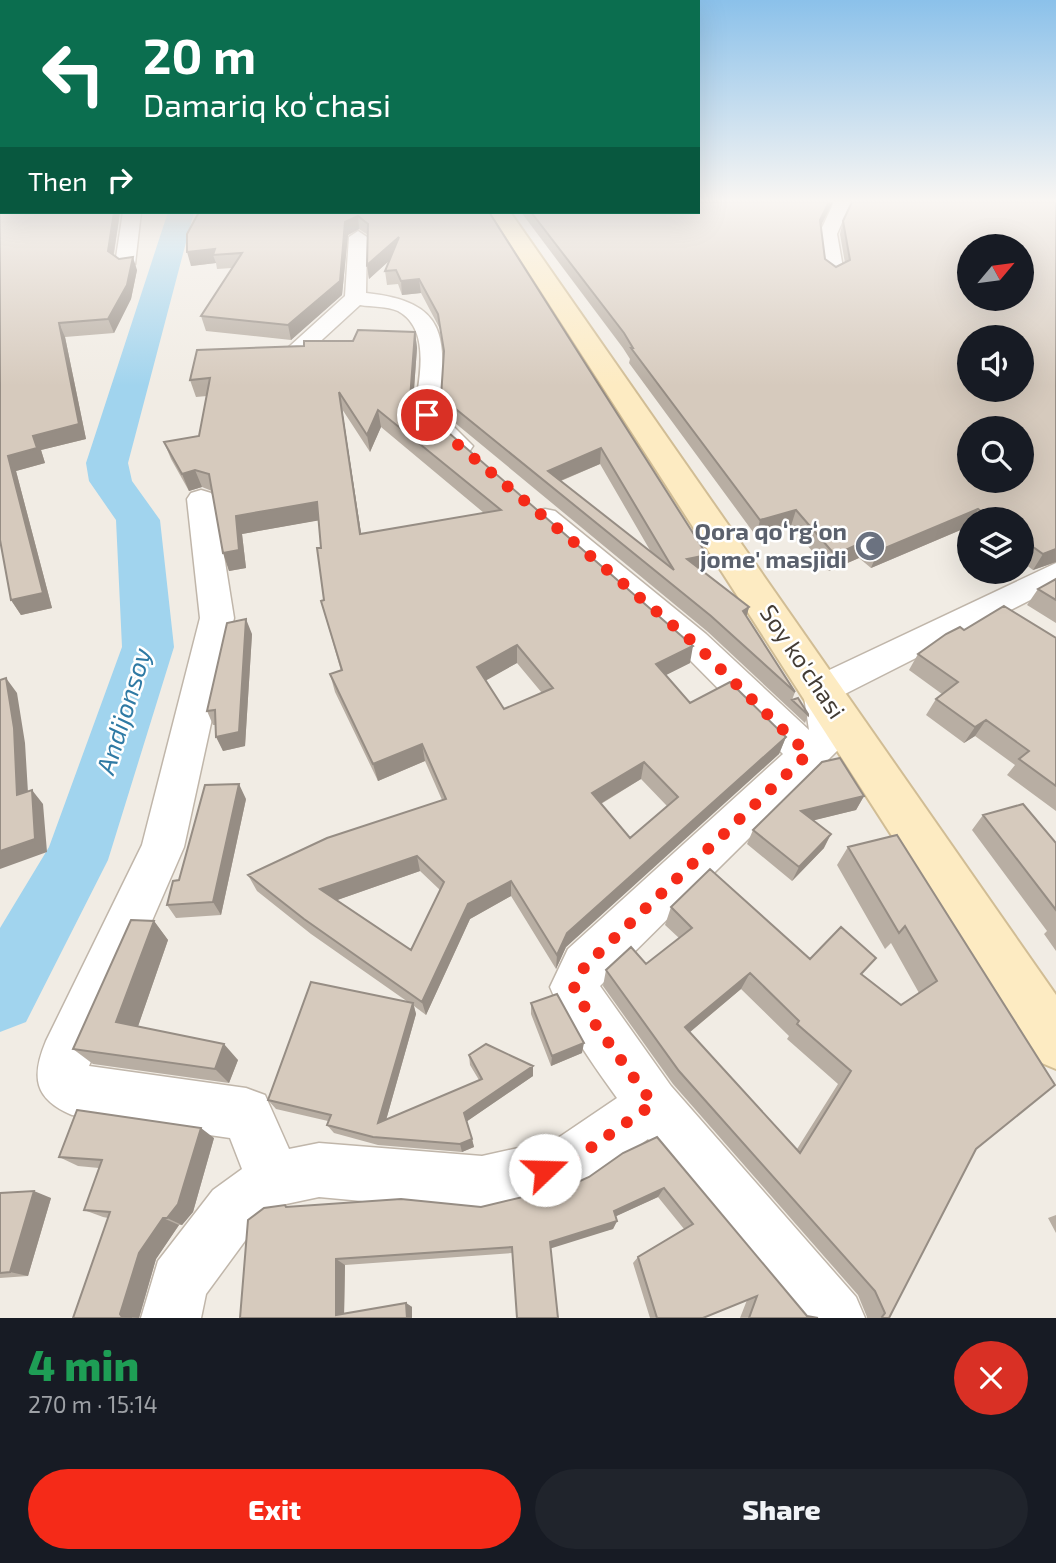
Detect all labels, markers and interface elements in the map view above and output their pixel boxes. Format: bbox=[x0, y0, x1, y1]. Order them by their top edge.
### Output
text: 20 m bbox=[143, 25, 256, 84]
icon: left bbox=[28, 28, 119, 119]
text: Damariq koʻchasi bbox=[143, 85, 391, 123]
icon: right bbox=[101, 161, 139, 199]
text: Then bbox=[28, 165, 87, 196]
north arrow bbox=[957, 234, 1034, 312]
map controls bbox=[957, 234, 1034, 584]
button: sound bbox=[957, 325, 1034, 402]
pin bbox=[397, 385, 457, 445]
icon: arrive bbox=[408, 396, 446, 434]
button: search bbox=[957, 416, 1034, 493]
button: layers bbox=[957, 507, 1034, 584]
place label: Qora qoʻrgʻon jome' masjidi bbox=[695, 516, 847, 573]
mosque icon: Qora qoʻrgʻon jome' masjidi bbox=[853, 529, 887, 563]
street label: Soy ko'chasi bbox=[755, 599, 852, 724]
water label: Andijonsoy bbox=[88, 644, 157, 779]
position arrow bbox=[508, 1133, 582, 1207]
text: 4 min bbox=[28, 1339, 139, 1389]
button: close bbox=[954, 1341, 1028, 1415]
text: 270 m · 15:14 bbox=[28, 1390, 158, 1418]
button: Exit bbox=[28, 1469, 521, 1549]
button: Share bbox=[535, 1469, 1028, 1549]

